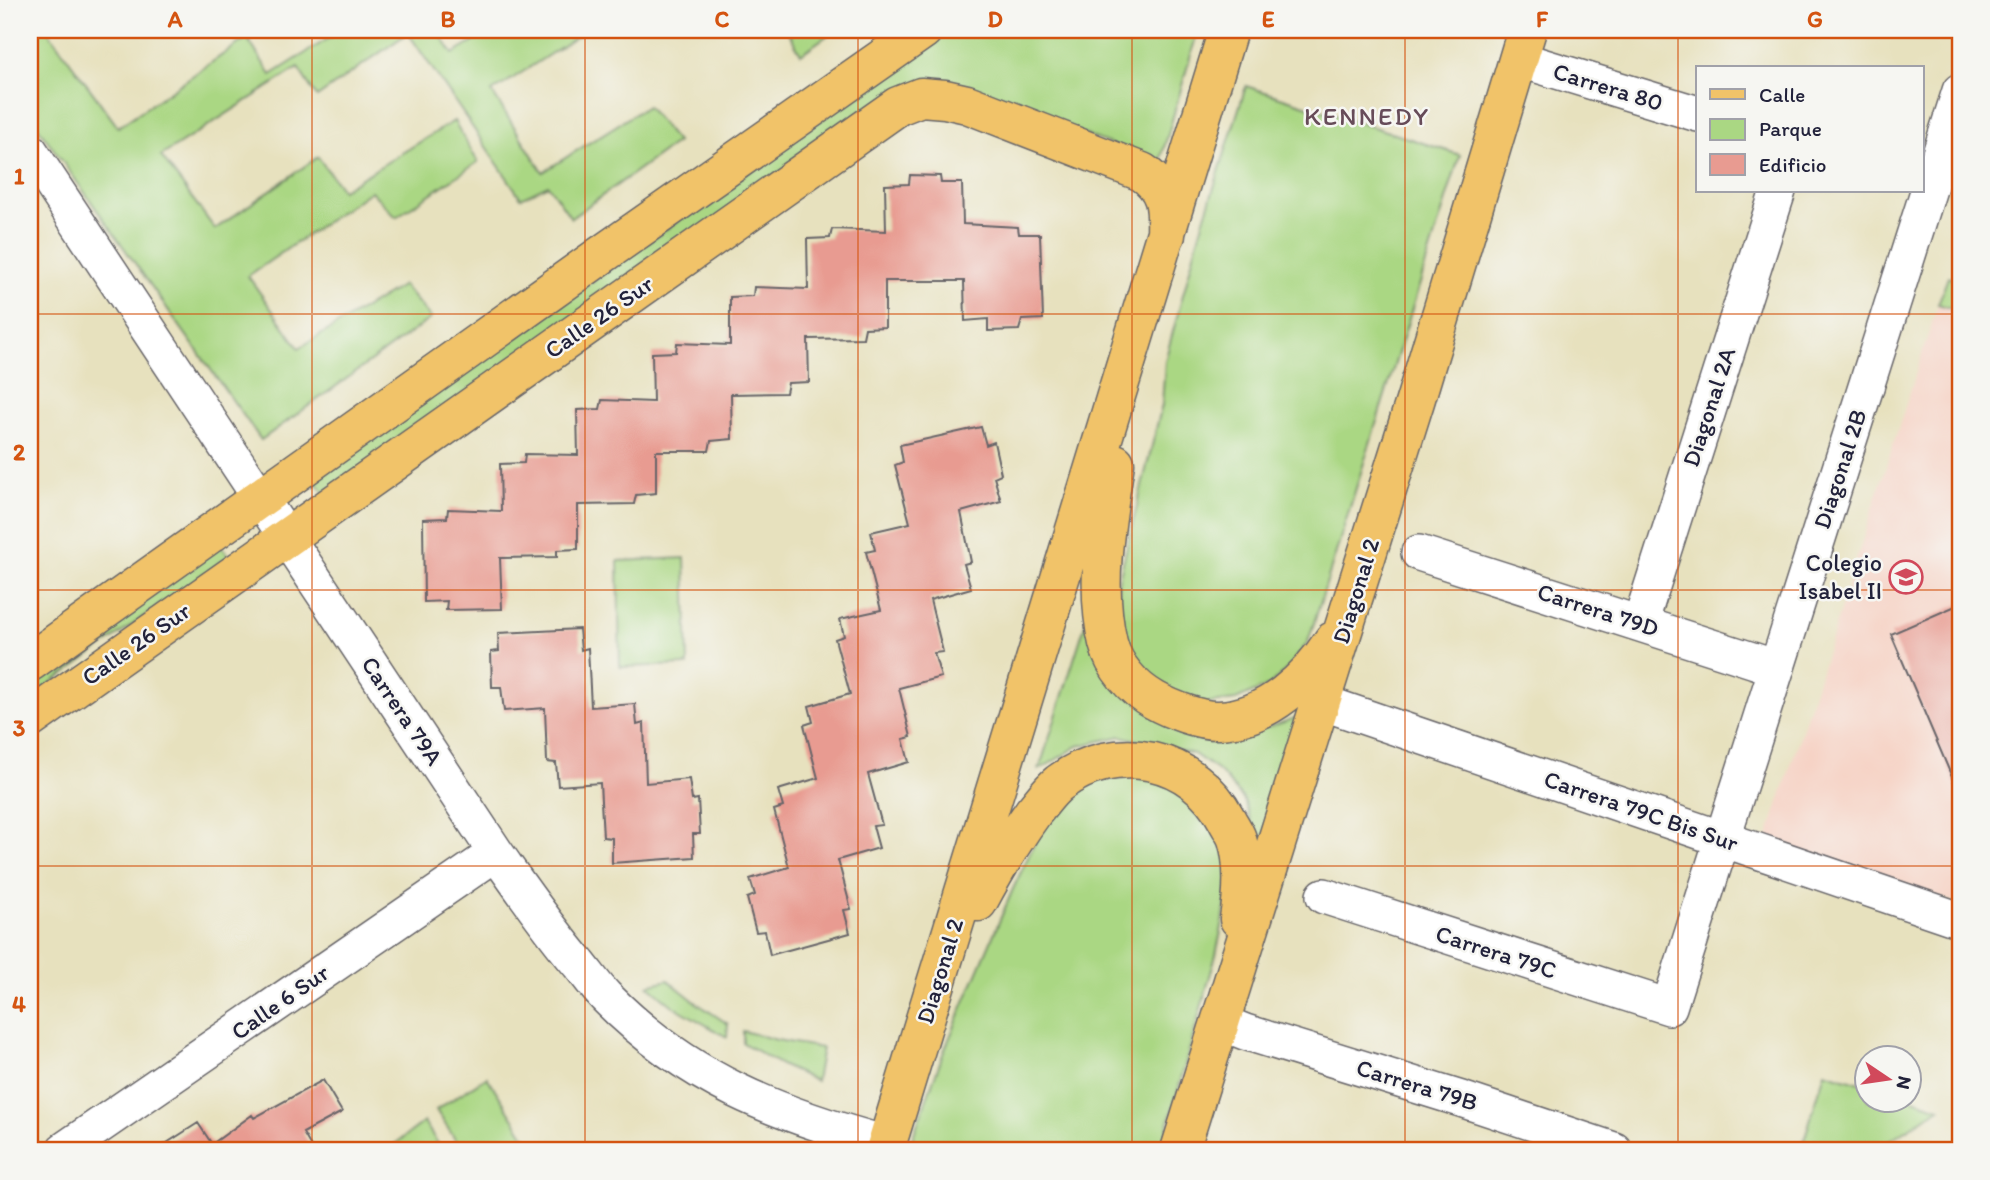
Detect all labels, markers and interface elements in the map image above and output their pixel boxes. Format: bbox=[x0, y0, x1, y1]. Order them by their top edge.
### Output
text: A bbox=[167, 5, 183, 33]
text: B bbox=[441, 5, 456, 33]
text: C bbox=[715, 5, 730, 33]
text: D bbox=[987, 5, 1003, 33]
text: E bbox=[1262, 5, 1275, 33]
text: F bbox=[1536, 5, 1549, 33]
text: G bbox=[1807, 5, 1823, 33]
street label: Carrera 80 bbox=[1550, 56, 1667, 117]
legend bbox=[1696, 66, 1924, 192]
text: Calle bbox=[1759, 82, 1805, 107]
district label: KENNEDY bbox=[1304, 100, 1430, 132]
text: Parque bbox=[1759, 116, 1822, 141]
text: Edificio bbox=[1759, 152, 1827, 177]
text: 1 bbox=[14, 162, 25, 190]
street label: Calle 26 Sur bbox=[539, 268, 659, 364]
street label: Diagonal 2A bbox=[1676, 343, 1741, 470]
street label: Diagonal 2B bbox=[1807, 405, 1872, 532]
text: 2 bbox=[13, 438, 26, 466]
street label: Diagonal 2 bbox=[1326, 534, 1385, 647]
place label: Colegio Isabel II bbox=[1799, 548, 1882, 605]
school or university icon: Colegio Isabel II bbox=[1887, 558, 1925, 596]
street label: Carrera 79D bbox=[1534, 576, 1662, 643]
street label: Calle 26 Sur bbox=[76, 595, 196, 691]
street label: Carrera 79A bbox=[355, 651, 449, 771]
text: 3 bbox=[13, 714, 26, 742]
street label: Carrera 79C Bis Sur bbox=[1540, 764, 1742, 857]
street label: Diagonal 2 bbox=[910, 914, 969, 1027]
street label: Carrera 79C bbox=[1432, 918, 1560, 985]
street label: Calle 6 Sur bbox=[225, 957, 335, 1046]
text: 4 bbox=[12, 990, 26, 1018]
north arrow bbox=[1854, 1044, 1924, 1114]
street label: Carrera 79B bbox=[1353, 1052, 1481, 1117]
text: N bbox=[1891, 1074, 1917, 1092]

